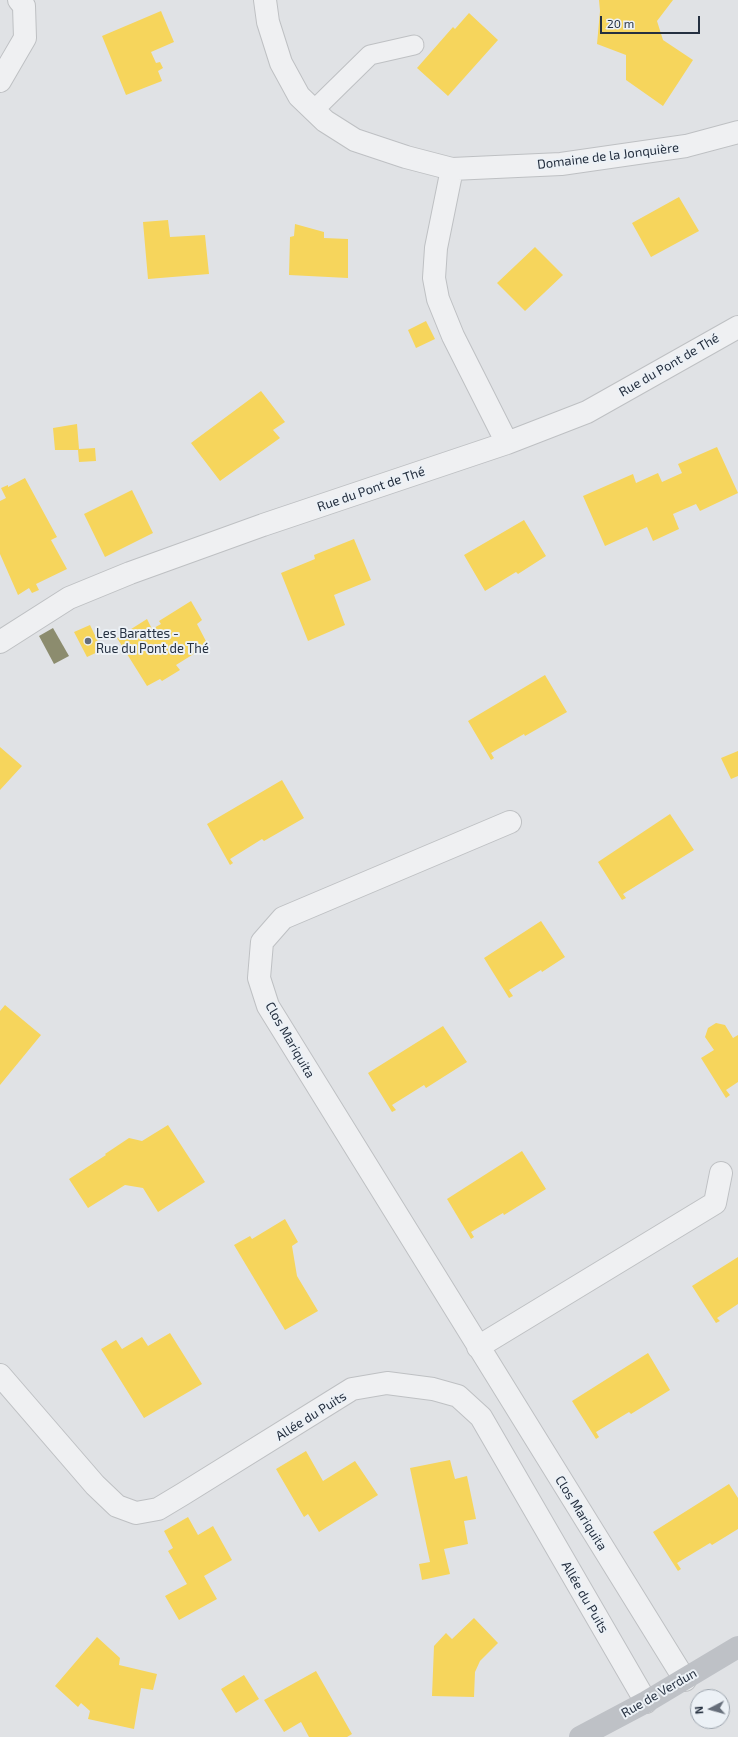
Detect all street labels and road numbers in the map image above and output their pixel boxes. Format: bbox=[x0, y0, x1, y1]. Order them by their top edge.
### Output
street label: Domaine de la Jonquière bbox=[536, 140, 680, 172]
street label: Rue du Pont de Thé bbox=[616, 330, 722, 400]
street label: Rue du Pont de Thé bbox=[315, 463, 427, 515]
street label: Clos Mariquita bbox=[262, 999, 318, 1081]
street label: Allée du Puits bbox=[273, 1388, 349, 1444]
street label: Clos Mariquita bbox=[552, 1473, 610, 1553]
street label: Allée du Puits bbox=[558, 1558, 612, 1636]
street label: Rue de Verdun bbox=[618, 1665, 700, 1721]

